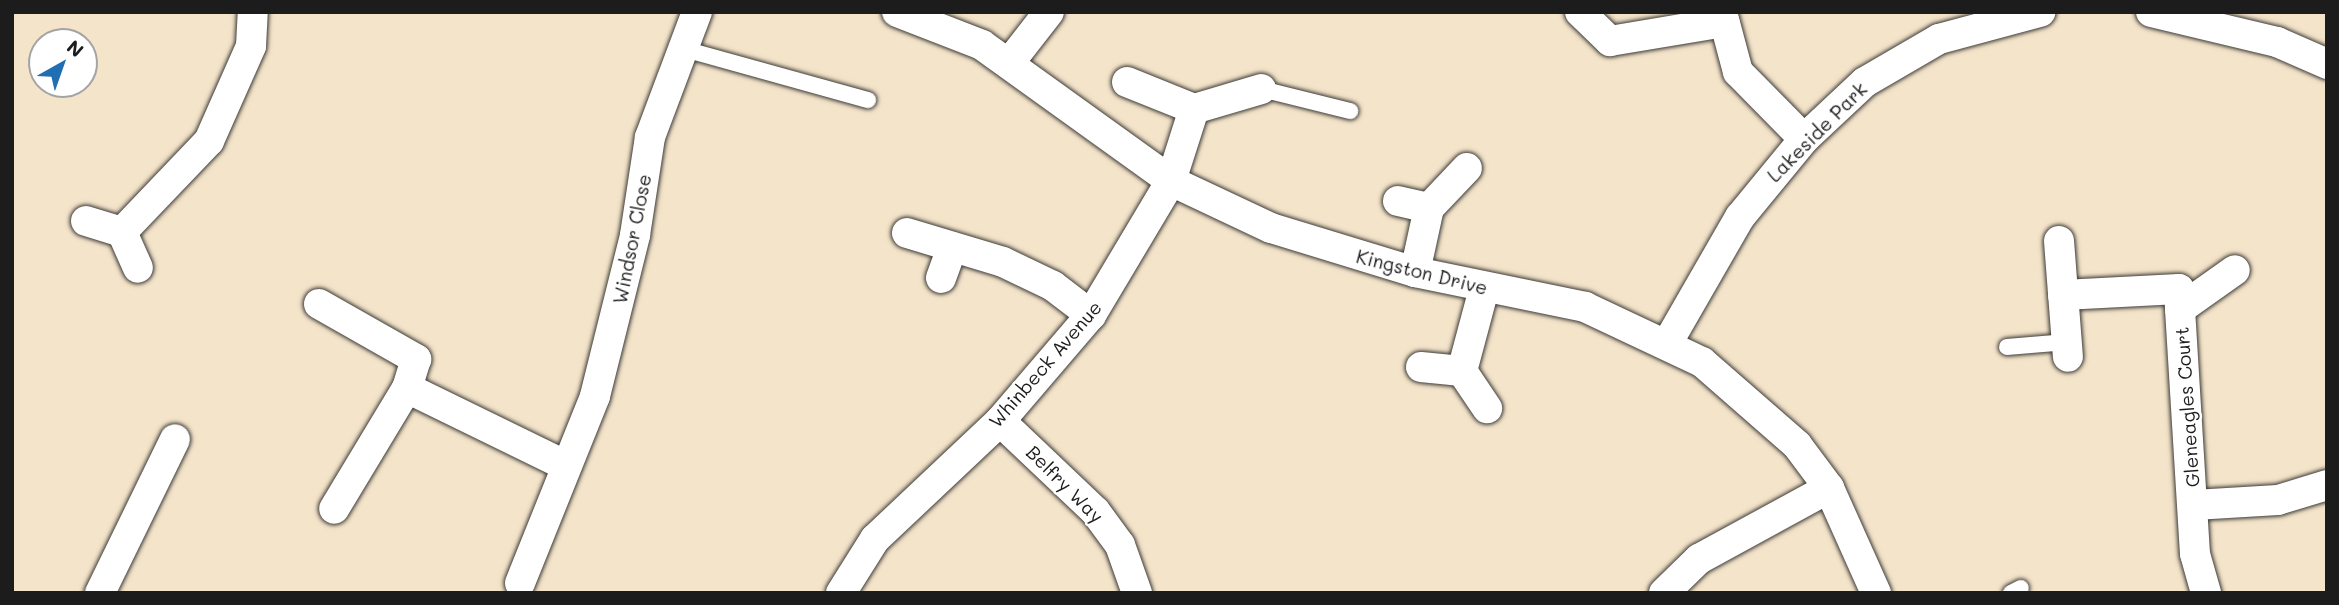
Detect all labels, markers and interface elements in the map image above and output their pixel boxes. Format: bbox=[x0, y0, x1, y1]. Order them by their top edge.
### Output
north arrow bbox=[28, 28, 98, 98]
text: N bbox=[62, 34, 89, 62]
street label: Lakeside Park bbox=[1762, 77, 1872, 187]
street label: Windsor Close bbox=[608, 172, 656, 306]
street label: Kingston Drive bbox=[1354, 245, 1490, 299]
street label: Whinbeck Avenue bbox=[984, 296, 1106, 432]
street label: Gleneagles Court bbox=[2170, 326, 2204, 488]
street label: Belfry Way bbox=[1022, 441, 1108, 527]

